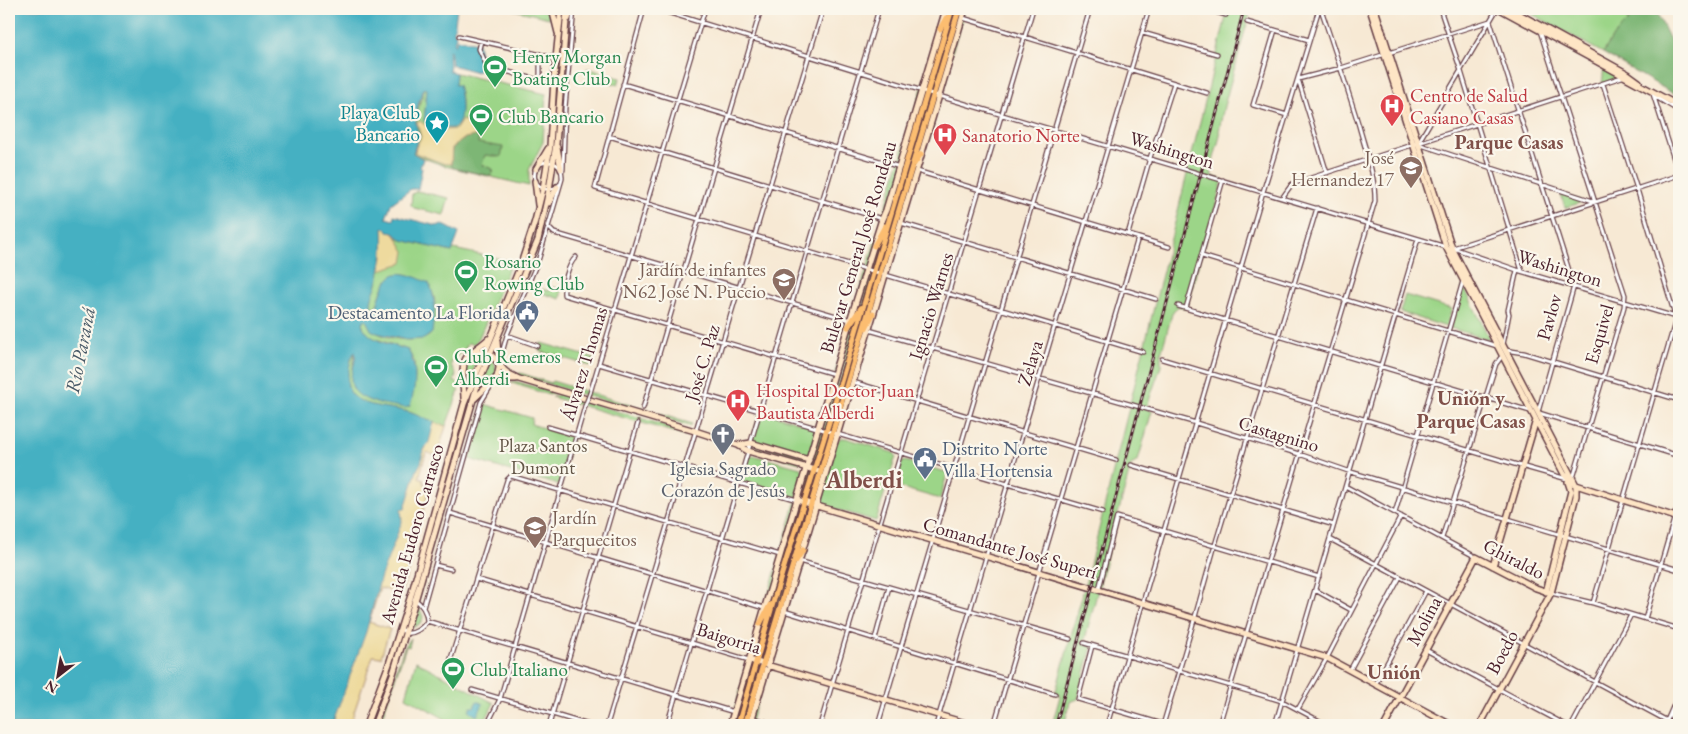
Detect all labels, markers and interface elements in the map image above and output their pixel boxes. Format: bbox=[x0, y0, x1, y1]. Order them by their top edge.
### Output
place label: Henry Morgan Boating Club bbox=[512, 44, 622, 91]
sports icon: Henry Morgan Boating Club bbox=[482, 54, 508, 88]
place label: Centro de Salud Casiano Casas bbox=[1410, 83, 1528, 130]
hospital icon: Centro de Salud Casiano Casas bbox=[1379, 93, 1405, 127]
place label: Playa Club Bancario bbox=[340, 100, 420, 147]
sports icon: Club Bancario bbox=[468, 103, 494, 137]
place label: Club Bancario bbox=[498, 104, 604, 129]
place icon: Playa Club Bancario bbox=[424, 110, 450, 144]
hospital icon: Sanatorio Norte bbox=[932, 122, 958, 156]
place label: Sanatorio Norte bbox=[962, 123, 1080, 148]
street label: Washington bbox=[1127, 125, 1217, 175]
district label: Parque Casas bbox=[1454, 129, 1564, 155]
street label: Bulevar General José Rondeau bbox=[814, 138, 902, 356]
place label: José Hernandez 17 bbox=[1291, 145, 1395, 192]
school or university icon: José Hernandez 17 bbox=[1398, 155, 1424, 189]
street label: Washington bbox=[1515, 243, 1605, 293]
place label: Rosario Rowing Club bbox=[484, 249, 584, 296]
street label: Ignacio Warnes bbox=[903, 249, 959, 363]
place label: Jardín de infantes N62 José N. Puccio bbox=[623, 257, 766, 304]
sports icon: Rosario Rowing Club bbox=[453, 259, 479, 293]
school or university icon: Jardín de infantes N62 José N. Puccio bbox=[771, 267, 797, 301]
street label: Pavlov bbox=[1530, 290, 1568, 343]
public building icon: Destacamento La Florida bbox=[514, 299, 540, 333]
place label: Destacamento La Florida bbox=[328, 300, 510, 325]
street label: Esquivel bbox=[1579, 301, 1620, 367]
street label: Álvarez Thomas bbox=[554, 304, 613, 425]
water label: Río Paraná bbox=[59, 305, 101, 395]
street label: José C. Paz bbox=[678, 321, 726, 406]
street label: Zelaya bbox=[1011, 337, 1049, 389]
place label: Club Remeros Alberdi bbox=[453, 344, 561, 391]
sports icon: Club Remeros Alberdi bbox=[423, 354, 449, 388]
place label: Hospital Doctor Juan Bautista Alberdi bbox=[756, 378, 914, 425]
district label: Unión y Parque Casas bbox=[1416, 385, 1526, 434]
hospital icon: Hospital Doctor Juan Bautista Alberdi bbox=[725, 388, 751, 422]
street label: Castagnino bbox=[1236, 410, 1322, 458]
church icon: Iglesia Sagrado Corazón de Jesús bbox=[710, 422, 736, 456]
park label: Plaza Santos Dumont bbox=[499, 433, 587, 480]
place label: Distrito Norte Villa Hortensia bbox=[942, 436, 1053, 483]
street label: Avenida Eudoro Carrasco bbox=[374, 441, 450, 628]
public building icon: Distrito Norte Villa Hortensia bbox=[912, 446, 938, 480]
place label: Iglesia Sagrado Corazón de Jesús bbox=[661, 456, 785, 503]
district label: Alberdi bbox=[824, 464, 903, 495]
place label: Jardín Parquecitos bbox=[550, 505, 637, 552]
street label: Comandante José Superí bbox=[920, 511, 1100, 585]
school or university icon: Jardín Parquecitos bbox=[522, 515, 548, 549]
street label: Ghiraldo bbox=[1479, 533, 1549, 585]
street label: Molina bbox=[1401, 592, 1448, 650]
street label: Baigorria bbox=[694, 616, 765, 660]
street label: Boedo bbox=[1480, 625, 1524, 679]
north arrow bbox=[32, 652, 82, 702]
sports icon: Club Italiano bbox=[440, 656, 466, 690]
place label: Club Italiano bbox=[470, 657, 568, 682]
district label: Unión bbox=[1367, 659, 1421, 685]
text: N bbox=[41, 676, 61, 698]

